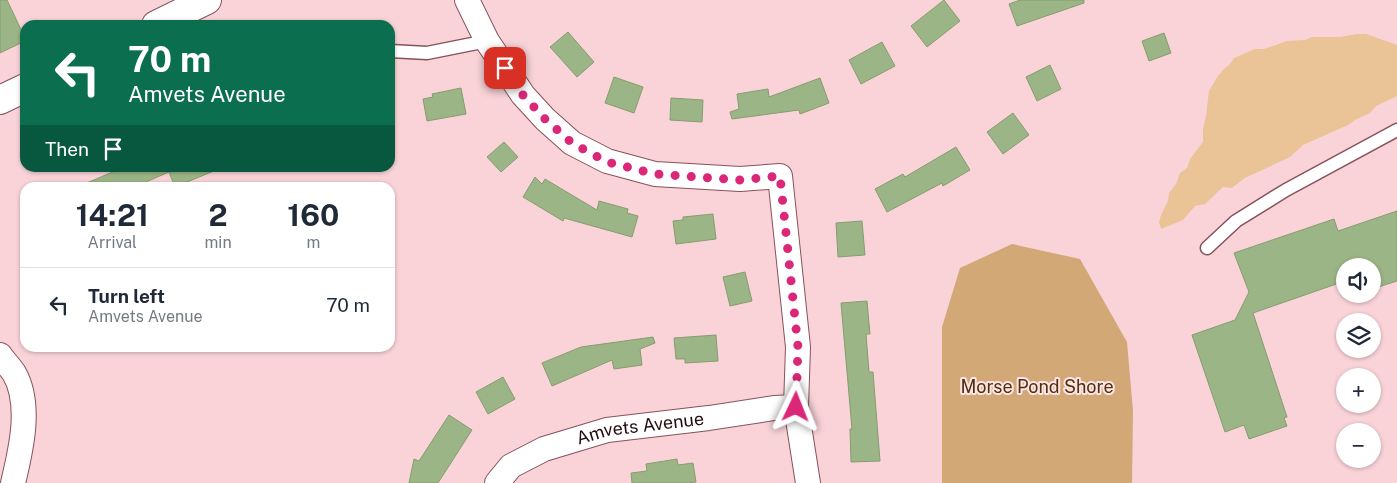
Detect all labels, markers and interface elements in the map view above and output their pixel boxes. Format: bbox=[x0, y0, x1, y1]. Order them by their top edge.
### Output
text: 70 m bbox=[128, 39, 211, 80]
icon: left bbox=[45, 40, 110, 105]
pin bbox=[484, 47, 526, 89]
icon: arrive bbox=[491, 54, 519, 82]
text: Amvets Avenue bbox=[128, 81, 286, 107]
icon: arrive bbox=[99, 135, 127, 163]
text: Then bbox=[45, 138, 89, 160]
text: 14:21 bbox=[76, 197, 149, 233]
text: 2 bbox=[209, 197, 228, 233]
text: 160 bbox=[287, 197, 339, 233]
text: Arrival bbox=[88, 233, 137, 252]
text: min bbox=[205, 233, 232, 252]
text: m bbox=[306, 233, 320, 252]
map controls bbox=[1336, 258, 1381, 468]
button: sound bbox=[1336, 258, 1381, 303]
text: Turn left bbox=[88, 285, 165, 307]
icon: left bbox=[45, 291, 73, 319]
text: 70 m bbox=[326, 294, 370, 316]
text: Amvets Avenue bbox=[88, 307, 203, 326]
button: layers bbox=[1336, 313, 1381, 358]
button: + bbox=[1336, 368, 1381, 413]
park label: Morse Pond Shore bbox=[960, 376, 1114, 397]
position arrow bbox=[769, 380, 821, 432]
street label: Amvets Avenue bbox=[574, 408, 705, 449]
button: − bbox=[1336, 423, 1381, 468]

